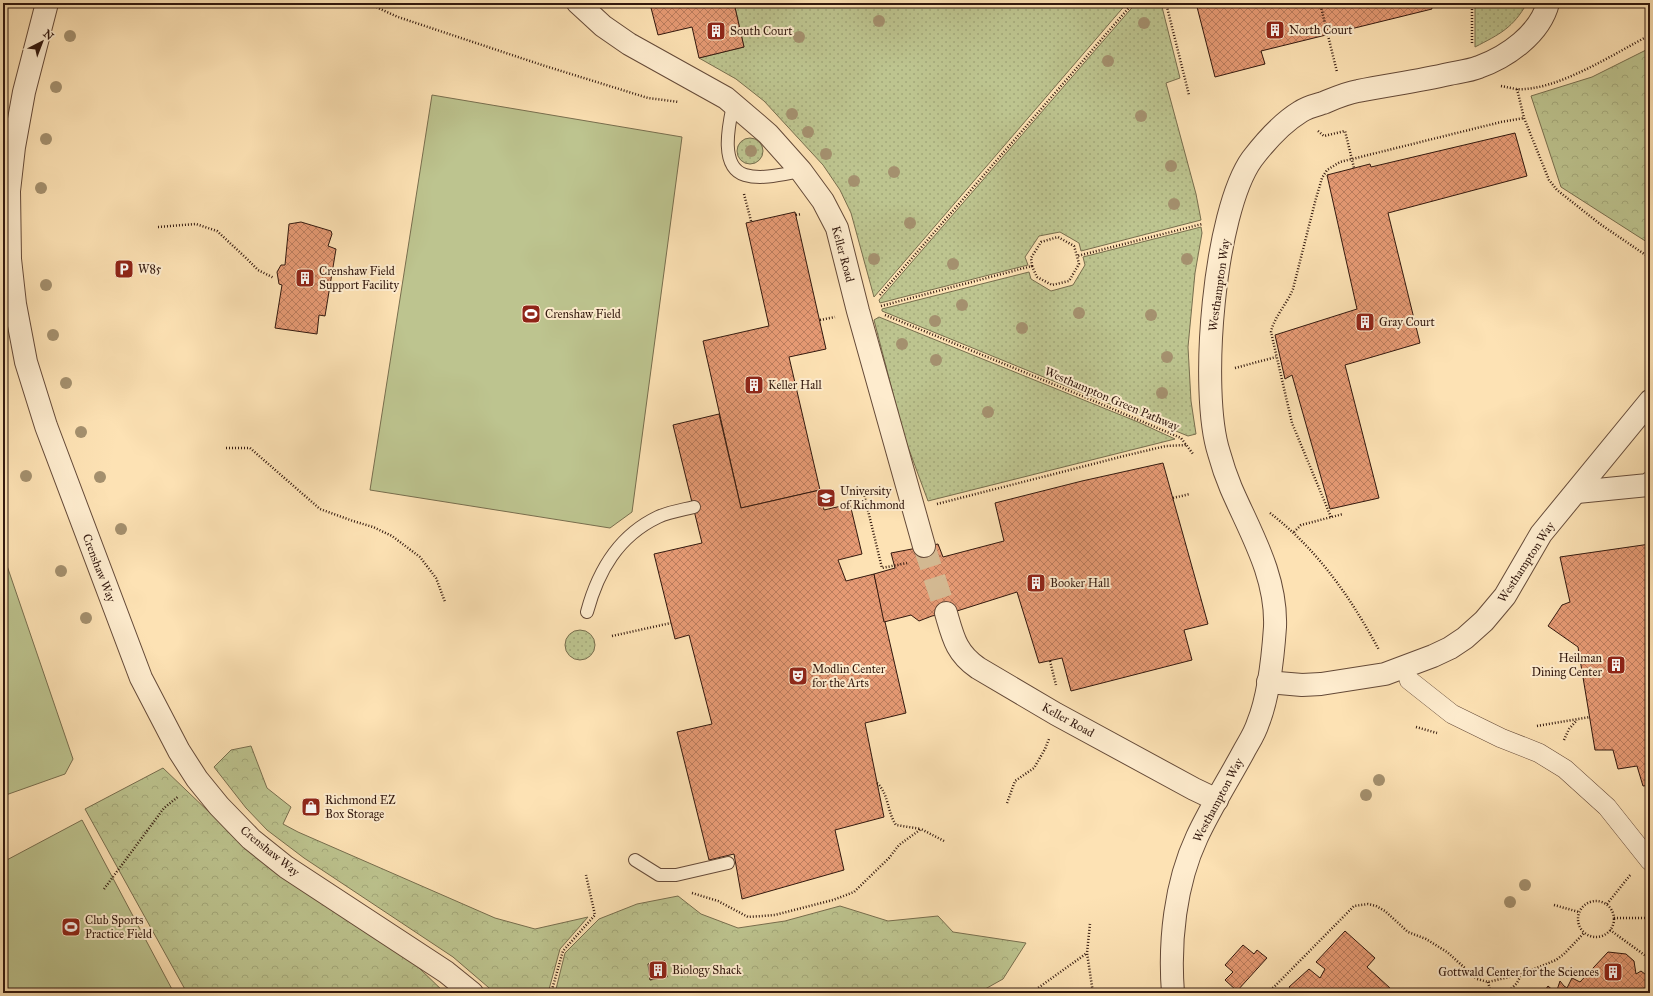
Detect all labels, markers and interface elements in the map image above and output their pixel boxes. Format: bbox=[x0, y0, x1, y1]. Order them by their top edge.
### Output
building icon: North Court bbox=[1264, 19, 1286, 41]
building icon: South Court bbox=[705, 20, 727, 42]
north arrow bbox=[22, 22, 62, 62]
place label: North Court bbox=[1289, 23, 1353, 37]
place label: South Court bbox=[730, 24, 793, 38]
text: N bbox=[41, 27, 57, 43]
street label: Keller Road bbox=[829, 224, 857, 284]
street label: Westhampton Way bbox=[1206, 238, 1232, 332]
parking icon: W85 bbox=[113, 258, 135, 280]
place label: W85 bbox=[138, 262, 162, 276]
place label: Crenshaw Field Support Facility bbox=[319, 264, 399, 292]
building icon: Crenshaw Field Support Facility bbox=[294, 267, 316, 289]
sports icon: Crenshaw Field bbox=[520, 303, 542, 325]
place label: Crenshaw Field bbox=[545, 307, 621, 321]
building icon: Gray Court bbox=[1354, 311, 1376, 333]
place label: Gray Court bbox=[1379, 315, 1436, 329]
street label: Westhampton Green Pathway bbox=[1043, 364, 1182, 434]
building icon: Keller Hall bbox=[743, 374, 765, 396]
place label: Keller Hall bbox=[768, 378, 823, 392]
place label: University of Richmond bbox=[840, 484, 905, 512]
school or university icon: University of Richmond bbox=[815, 487, 837, 509]
street label: Westhampton Way bbox=[1495, 519, 1557, 605]
street label: Crenshaw Way bbox=[80, 532, 119, 604]
building icon: Booker Hall bbox=[1025, 572, 1047, 594]
place label: Booker Hall bbox=[1050, 576, 1110, 590]
place label: Heilman Dining Center bbox=[1531, 651, 1603, 680]
building icon: Heilman Dining Center bbox=[1605, 654, 1627, 676]
place label: Modlin Center for the Arts bbox=[812, 662, 886, 690]
theatre icon: Modlin Center for the Arts bbox=[787, 665, 809, 687]
street label: Keller Road bbox=[1039, 700, 1097, 740]
street label: Westhampton Way bbox=[1190, 755, 1246, 844]
place label: Richmond EZ Box Storage bbox=[325, 793, 396, 822]
shop icon: Richmond EZ Box Storage bbox=[300, 796, 322, 818]
street label: Crenshaw Way bbox=[238, 823, 303, 879]
place label: Club Sports Practice Field bbox=[85, 913, 152, 941]
sports icon: Club Sports Practice Field bbox=[60, 916, 82, 938]
building icon: Biology Shack bbox=[647, 959, 669, 981]
building icon: Gottwald Center for the Sciences bbox=[1602, 961, 1624, 983]
place label: Biology Shack bbox=[672, 963, 742, 978]
place label: Gottwald Center for the Sciences bbox=[1438, 965, 1599, 979]

